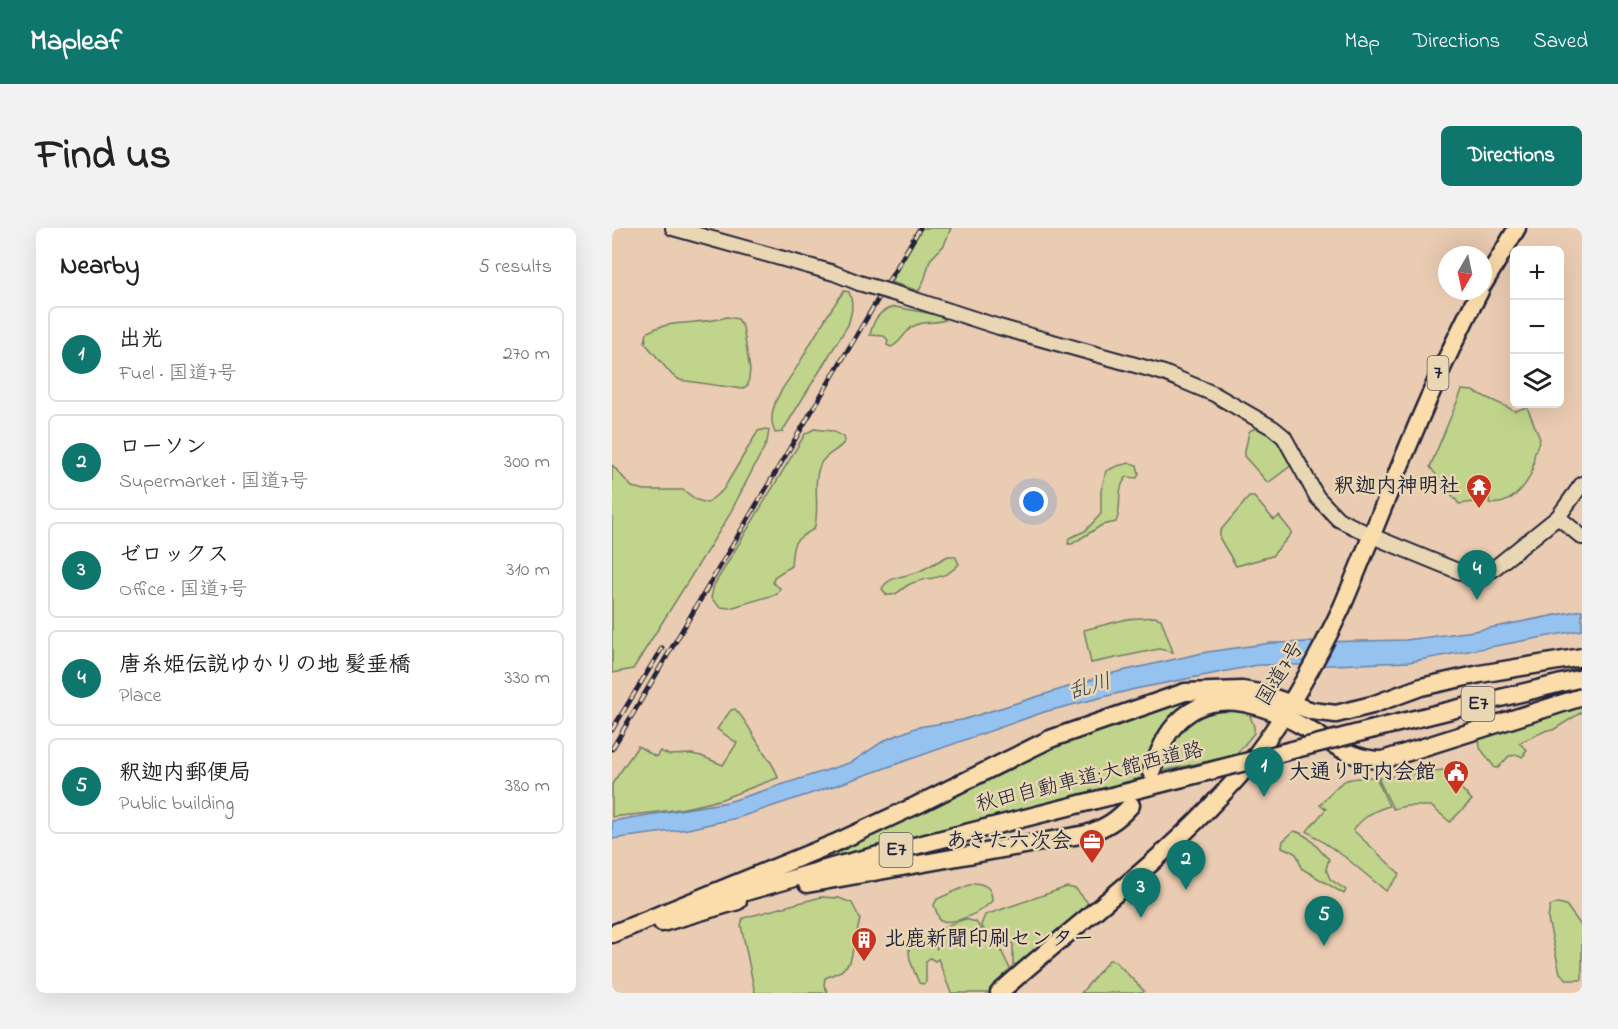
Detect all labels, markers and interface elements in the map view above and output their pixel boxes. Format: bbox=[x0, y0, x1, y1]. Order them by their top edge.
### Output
text: Mapleaf bbox=[30, 22, 122, 63]
text: Map bbox=[1344, 27, 1380, 57]
text: Directions bbox=[1413, 27, 1500, 57]
text: Saved bbox=[1533, 27, 1588, 57]
text: Find us bbox=[36, 126, 171, 187]
button: Directions bbox=[1441, 126, 1582, 186]
north arrow bbox=[1438, 246, 1492, 300]
map controls bbox=[1510, 246, 1564, 408]
button: + bbox=[1510, 246, 1564, 300]
text: Nearby bbox=[60, 248, 139, 286]
text: 5 results bbox=[479, 253, 552, 282]
button: − bbox=[1510, 300, 1564, 354]
text: 出光 bbox=[119, 324, 163, 356]
text: 1 bbox=[78, 340, 85, 369]
text: 270 m bbox=[503, 340, 550, 369]
button: layers bbox=[1510, 354, 1564, 408]
road number: 7 bbox=[1428, 356, 1448, 390]
text: Fuel · 国道7号 bbox=[119, 360, 237, 389]
text: ローソン bbox=[119, 432, 207, 464]
text: 2 bbox=[77, 448, 86, 477]
text: 300 m bbox=[504, 448, 550, 477]
text: Supermarket · 国道7号 bbox=[119, 468, 309, 497]
place label: 釈迦内神明社 bbox=[1334, 472, 1460, 502]
temple icon: 釈迦内神明社 bbox=[1464, 472, 1494, 510]
your location bbox=[1019, 487, 1048, 516]
text: ゼロックス bbox=[119, 540, 229, 572]
pin: 4 bbox=[1458, 550, 1496, 600]
text: 3 bbox=[77, 556, 86, 585]
text: 310 m bbox=[506, 556, 550, 585]
text: Office · 国道7号 bbox=[119, 576, 248, 605]
street label: 国道7号 bbox=[1250, 636, 1312, 712]
text: 唐糸姫伝説ゆかりの地 髪垂橋 bbox=[119, 650, 411, 682]
text: 4 bbox=[77, 664, 86, 693]
text: 330 m bbox=[504, 664, 550, 693]
water label: 乱川 bbox=[1064, 667, 1116, 709]
text: Place bbox=[119, 682, 161, 711]
road number: E7 bbox=[1462, 687, 1494, 721]
street label: 秋田自動車道;大館西道路 bbox=[973, 735, 1207, 821]
pin: 1 bbox=[1244, 748, 1284, 797]
text: 釈迦内郵便局 bbox=[119, 758, 251, 790]
place label: 大通り町内会館 bbox=[1289, 758, 1436, 788]
public building icon: 大通り町内会館 bbox=[1441, 758, 1471, 796]
text: 5 bbox=[76, 772, 87, 801]
text: 380 m bbox=[505, 772, 550, 801]
text: Public building bbox=[119, 790, 234, 819]
place label: あきた六次会 bbox=[946, 827, 1072, 857]
office icon: あきた六次会 bbox=[1077, 827, 1107, 865]
road number: E7 bbox=[880, 833, 912, 867]
pin: 2 bbox=[1166, 840, 1206, 890]
pin: 3 bbox=[1122, 868, 1160, 918]
pin: 5 bbox=[1304, 896, 1344, 946]
building icon: 北鹿新聞印刷センター bbox=[849, 925, 879, 963]
place label: 北鹿新聞印刷センター bbox=[884, 925, 1094, 955]

